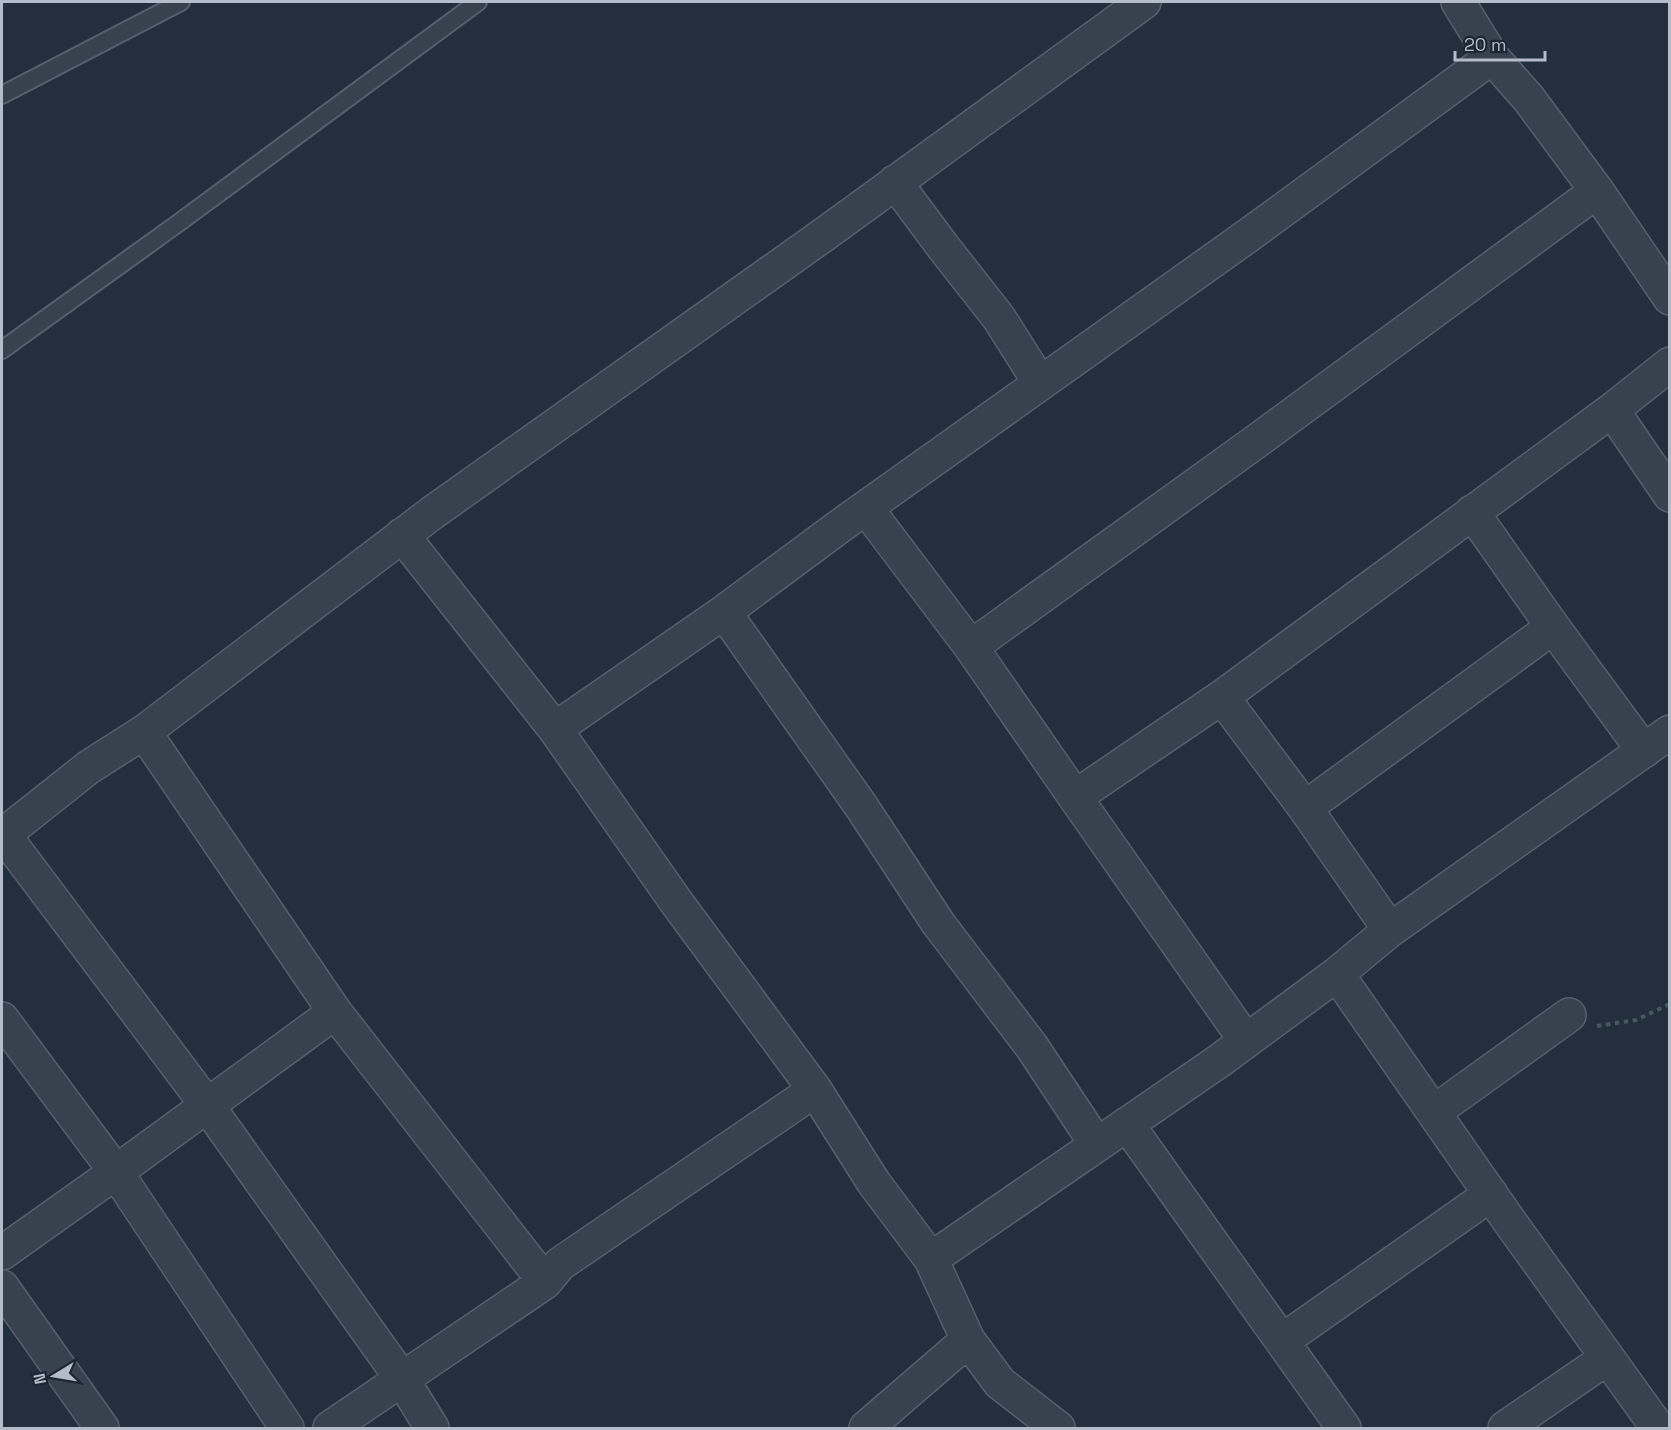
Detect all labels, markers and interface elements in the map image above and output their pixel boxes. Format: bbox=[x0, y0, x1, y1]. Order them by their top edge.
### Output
scale bar bbox=[1455, 24, 1545, 62]
text: 20 m bbox=[1464, 33, 1507, 56]
north arrow bbox=[24, 1346, 84, 1406]
text: N bbox=[28, 1371, 51, 1386]

